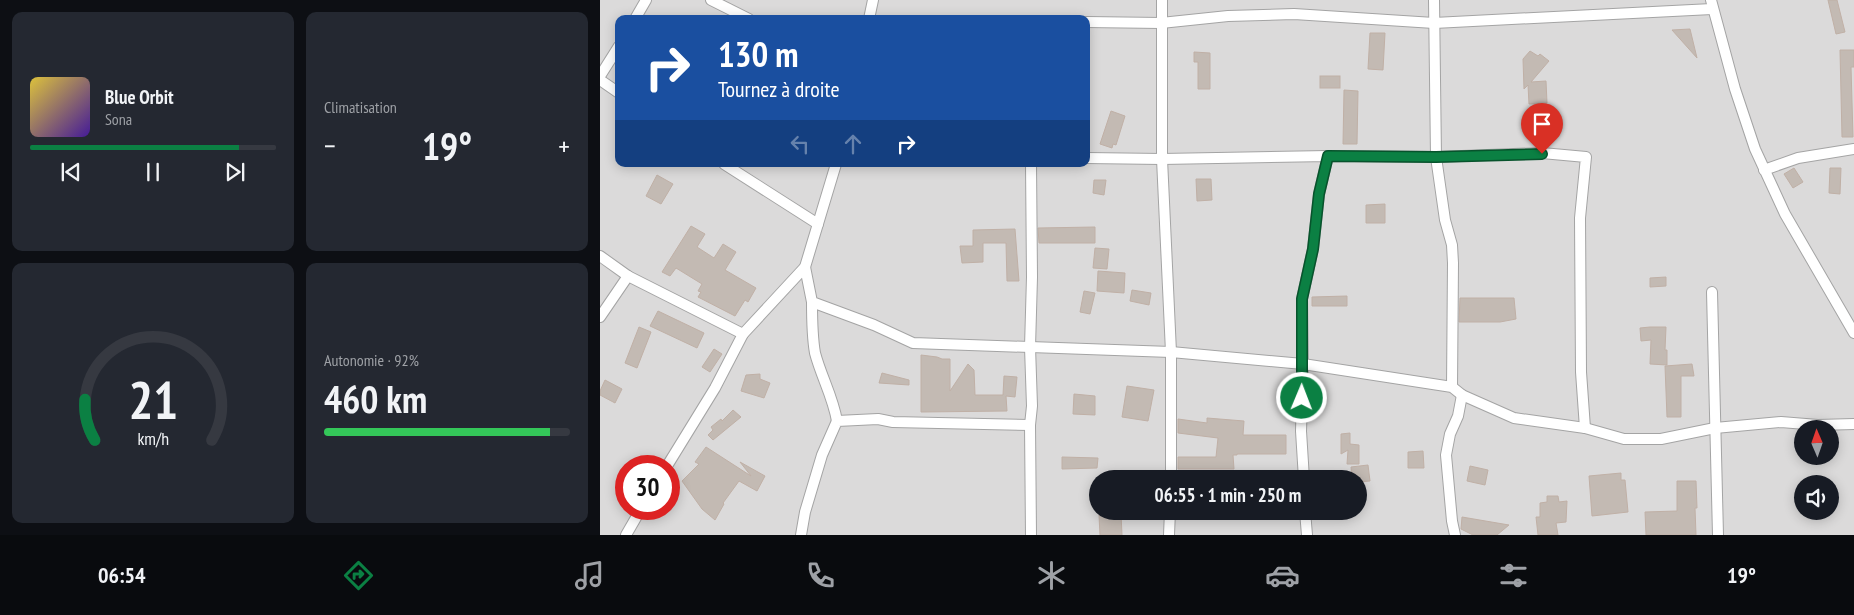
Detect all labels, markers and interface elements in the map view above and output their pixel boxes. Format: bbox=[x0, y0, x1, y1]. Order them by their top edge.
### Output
text: 130 m bbox=[718, 31, 799, 77]
icon: right bbox=[635, 35, 700, 100]
text: Tournez à droite bbox=[718, 75, 840, 103]
text: Blue Orbit bbox=[105, 85, 174, 109]
text: Climatisation bbox=[324, 97, 397, 117]
pin bbox=[1521, 103, 1563, 154]
text: Sona bbox=[105, 109, 132, 129]
icon: arrive bbox=[1528, 110, 1556, 138]
text: 19° bbox=[422, 121, 472, 170]
text: − bbox=[324, 127, 336, 164]
text: + bbox=[558, 127, 570, 164]
icon: left bbox=[786, 130, 814, 158]
icon: ahead bbox=[839, 130, 867, 158]
icon: right bbox=[892, 130, 920, 158]
icon: previous bbox=[57, 158, 85, 186]
icon: pause bbox=[139, 158, 167, 186]
icon: next bbox=[221, 158, 249, 186]
text: Autonomie · 92% bbox=[324, 350, 419, 370]
text: 21 bbox=[128, 366, 178, 433]
position arrow bbox=[1275, 371, 1327, 423]
text: 460 km bbox=[324, 374, 427, 423]
north arrow bbox=[1794, 420, 1839, 465]
map controls bbox=[1794, 420, 1839, 520]
text: km/h bbox=[137, 427, 169, 450]
speed limit sign: 30 bbox=[615, 455, 680, 520]
button: sound bbox=[1794, 475, 1839, 520]
text: 06:55 · 1 min · 250 m bbox=[1155, 483, 1301, 507]
icon: directions bbox=[341, 558, 376, 593]
icon: music bbox=[572, 558, 607, 593]
icon: phone bbox=[803, 558, 838, 593]
icon: climate bbox=[1034, 558, 1069, 593]
icon: car bbox=[1265, 558, 1300, 593]
icon: filters bbox=[1496, 558, 1531, 593]
text: 06:54 bbox=[98, 561, 146, 589]
text: 19° bbox=[1727, 561, 1756, 589]

